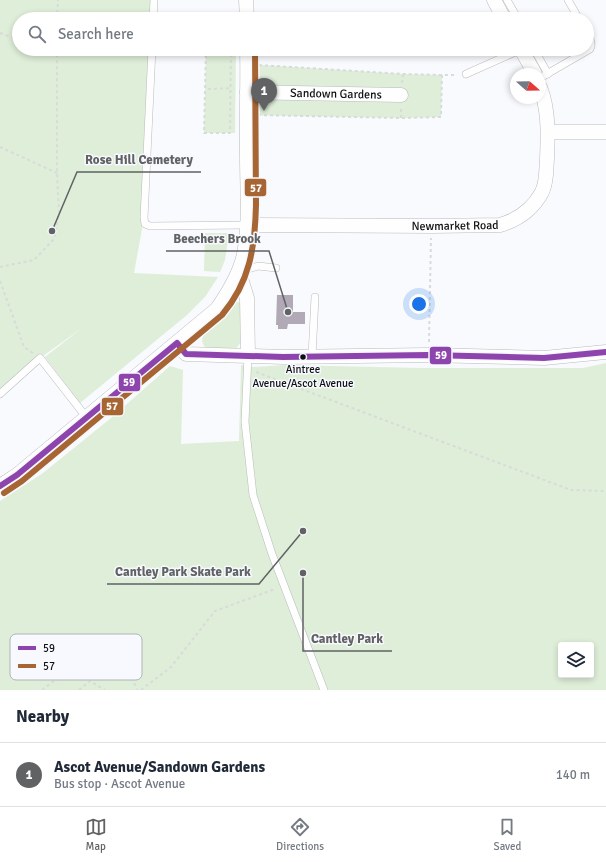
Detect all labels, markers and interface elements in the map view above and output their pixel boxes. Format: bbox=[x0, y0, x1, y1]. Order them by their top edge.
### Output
search box bbox=[12, 12, 594, 56]
icon: search bbox=[26, 23, 48, 45]
text: Search here bbox=[58, 25, 134, 43]
north arrow bbox=[510, 68, 546, 104]
pin: 1 bbox=[251, 78, 277, 111]
street label: Sandown Gardens bbox=[290, 85, 382, 102]
callout: Rose Hill Cemetery bbox=[77, 147, 201, 172]
text: Rose Hill Cemetery bbox=[85, 152, 193, 168]
line badge: 57 bbox=[244, 178, 267, 197]
text: 57 bbox=[250, 182, 262, 195]
street label: Newmarket Road bbox=[411, 218, 499, 234]
callout: Beechers Brook bbox=[166, 226, 269, 251]
text: Beechers Brook bbox=[173, 231, 261, 247]
your location bbox=[409, 294, 429, 314]
line badge: 59 bbox=[429, 346, 452, 365]
text: 59 bbox=[435, 349, 447, 362]
marker: Aintree Avenue/Ascot Avenue bbox=[298, 352, 308, 362]
place label: Aintree Avenue/Ascot Avenue bbox=[252, 363, 354, 390]
line badge: 59 bbox=[118, 373, 141, 392]
text: 59 bbox=[123, 376, 135, 389]
line badge: 57 bbox=[101, 397, 124, 416]
text: 57 bbox=[106, 400, 118, 413]
callout: Cantley Park Skate Park bbox=[107, 559, 259, 584]
text: Cantley Park Skate Park bbox=[115, 564, 251, 580]
callout: Cantley Park bbox=[303, 626, 392, 651]
text: Cantley Park bbox=[311, 631, 383, 647]
legend bbox=[10, 634, 142, 680]
text: 59 bbox=[43, 642, 55, 655]
map controls bbox=[558, 642, 594, 678]
button: layers bbox=[558, 642, 594, 678]
text: 57 bbox=[43, 660, 55, 673]
text: Nearby bbox=[16, 706, 69, 727]
text: Ascot Avenue/Sandown Gardens bbox=[54, 758, 265, 776]
text: 1 bbox=[25, 767, 33, 783]
text: 140 m bbox=[556, 767, 590, 783]
text: Bus stop · Ascot Avenue bbox=[54, 776, 185, 792]
tab: Map bbox=[85, 816, 107, 853]
tab: Directions bbox=[276, 816, 324, 853]
tab: Saved bbox=[494, 816, 521, 853]

